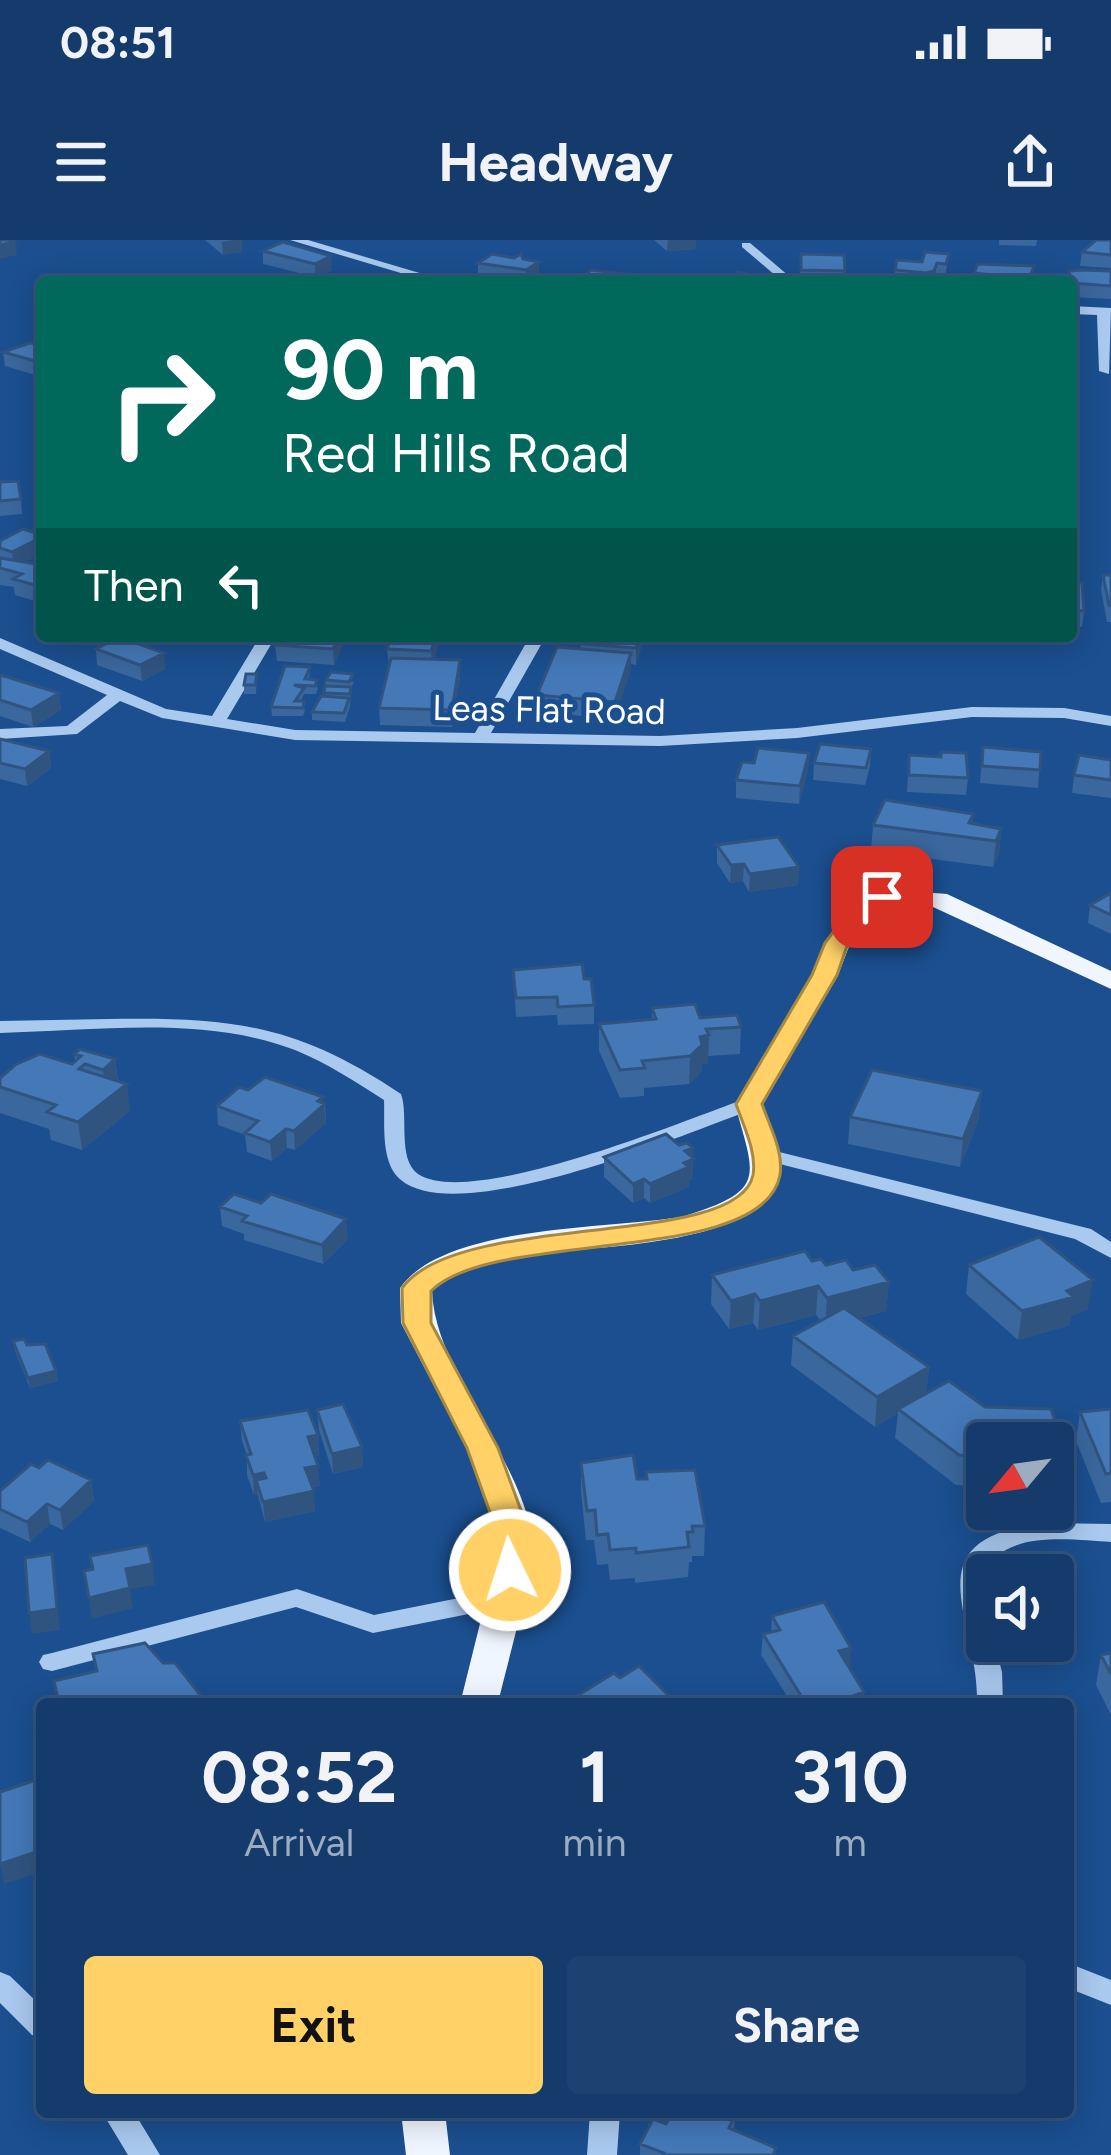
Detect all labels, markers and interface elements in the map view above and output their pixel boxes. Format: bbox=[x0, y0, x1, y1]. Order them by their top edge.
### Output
text: 08:51 bbox=[60, 15, 175, 69]
icon: menu bbox=[48, 129, 114, 195]
icon: share bbox=[997, 129, 1063, 195]
text: Headway bbox=[438, 130, 673, 195]
text: 90 m bbox=[282, 319, 478, 420]
icon: right bbox=[84, 324, 240, 480]
text: Red Hills Road bbox=[282, 421, 630, 486]
icon: left bbox=[208, 552, 274, 618]
text: Then bbox=[84, 558, 184, 612]
street label: Leas Flat Road bbox=[432, 686, 666, 733]
pin bbox=[831, 846, 933, 948]
icon: arrive bbox=[849, 864, 915, 930]
north arrow bbox=[966, 1422, 1074, 1530]
map controls bbox=[966, 1422, 1074, 1662]
position arrow bbox=[447, 1507, 573, 1633]
button: sound bbox=[966, 1554, 1074, 1662]
text: 08:52 bbox=[201, 1734, 397, 1820]
text: 1 bbox=[579, 1734, 610, 1820]
text: 310 bbox=[792, 1734, 909, 1820]
text: Arrival bbox=[244, 1819, 354, 1866]
text: min bbox=[562, 1819, 626, 1866]
text: m bbox=[834, 1819, 867, 1866]
button: Exit bbox=[84, 1956, 543, 2094]
button: Share bbox=[567, 1956, 1026, 2094]

